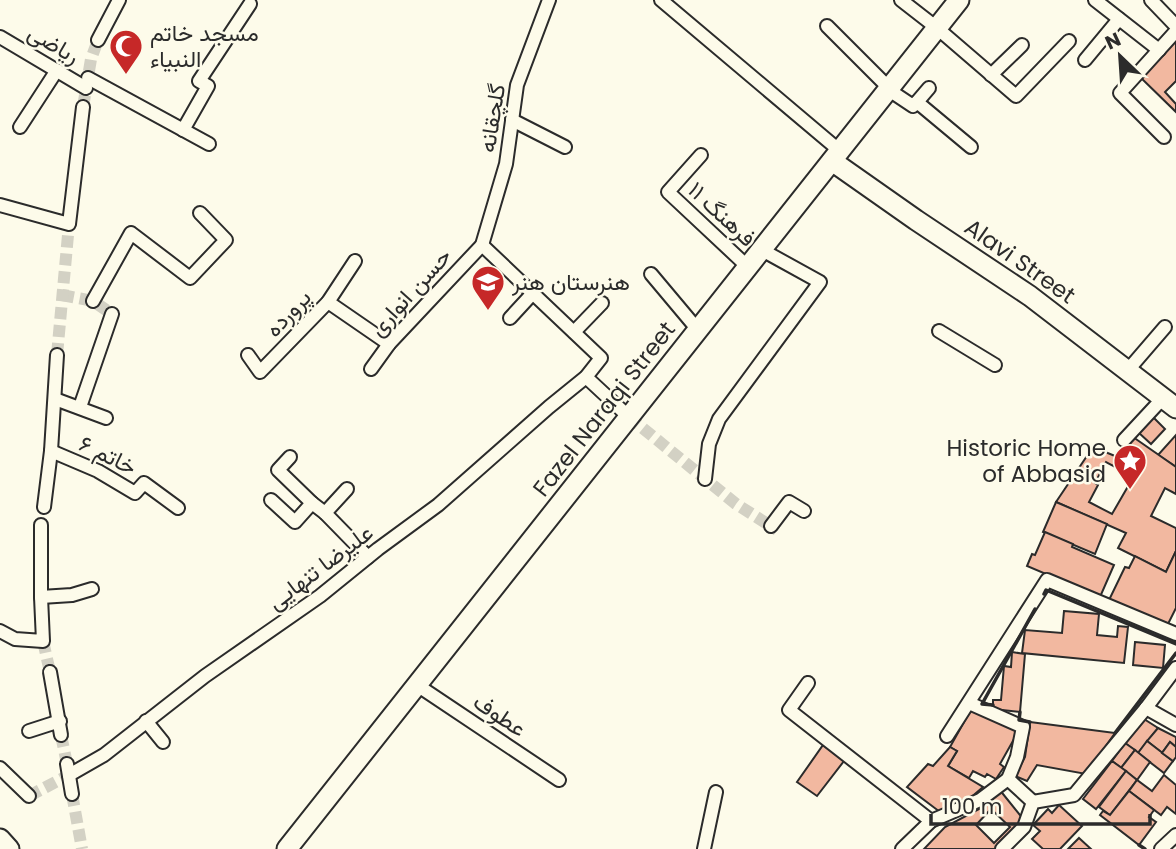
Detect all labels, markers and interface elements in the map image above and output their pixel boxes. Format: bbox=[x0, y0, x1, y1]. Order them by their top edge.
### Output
street label: ریاضی bbox=[22, 16, 86, 72]
place label: مسجد خاتم النبیاء bbox=[150, 17, 259, 75]
north arrow bbox=[1085, 21, 1155, 91]
text: N bbox=[1101, 26, 1125, 56]
mosque icon: مسجد خاتم النبیاء bbox=[107, 27, 145, 76]
street label: گلچقانه bbox=[471, 81, 513, 155]
street label: فرهنگ ۱۱ bbox=[681, 174, 763, 254]
street label: Alavi Street bbox=[958, 211, 1082, 311]
street label: حسن انواری bbox=[362, 241, 458, 343]
school or university icon: هنرستان هنر bbox=[469, 263, 507, 312]
place label: هنرستان هنر bbox=[511, 266, 630, 298]
street label: پرورده bbox=[258, 282, 318, 344]
street label: Fazel Naraqi Street bbox=[525, 315, 683, 503]
street label: خاتم ۶ bbox=[74, 427, 142, 483]
place label: Historic Home of Abbasid bbox=[946, 432, 1106, 490]
place icon: Historic Home of Abbasid bbox=[1111, 442, 1149, 491]
street label: علیرضا تنهایی bbox=[260, 517, 380, 617]
street label: عطوف bbox=[467, 686, 533, 744]
scale bar bbox=[931, 782, 1150, 826]
text: 100 m bbox=[942, 792, 1002, 821]

